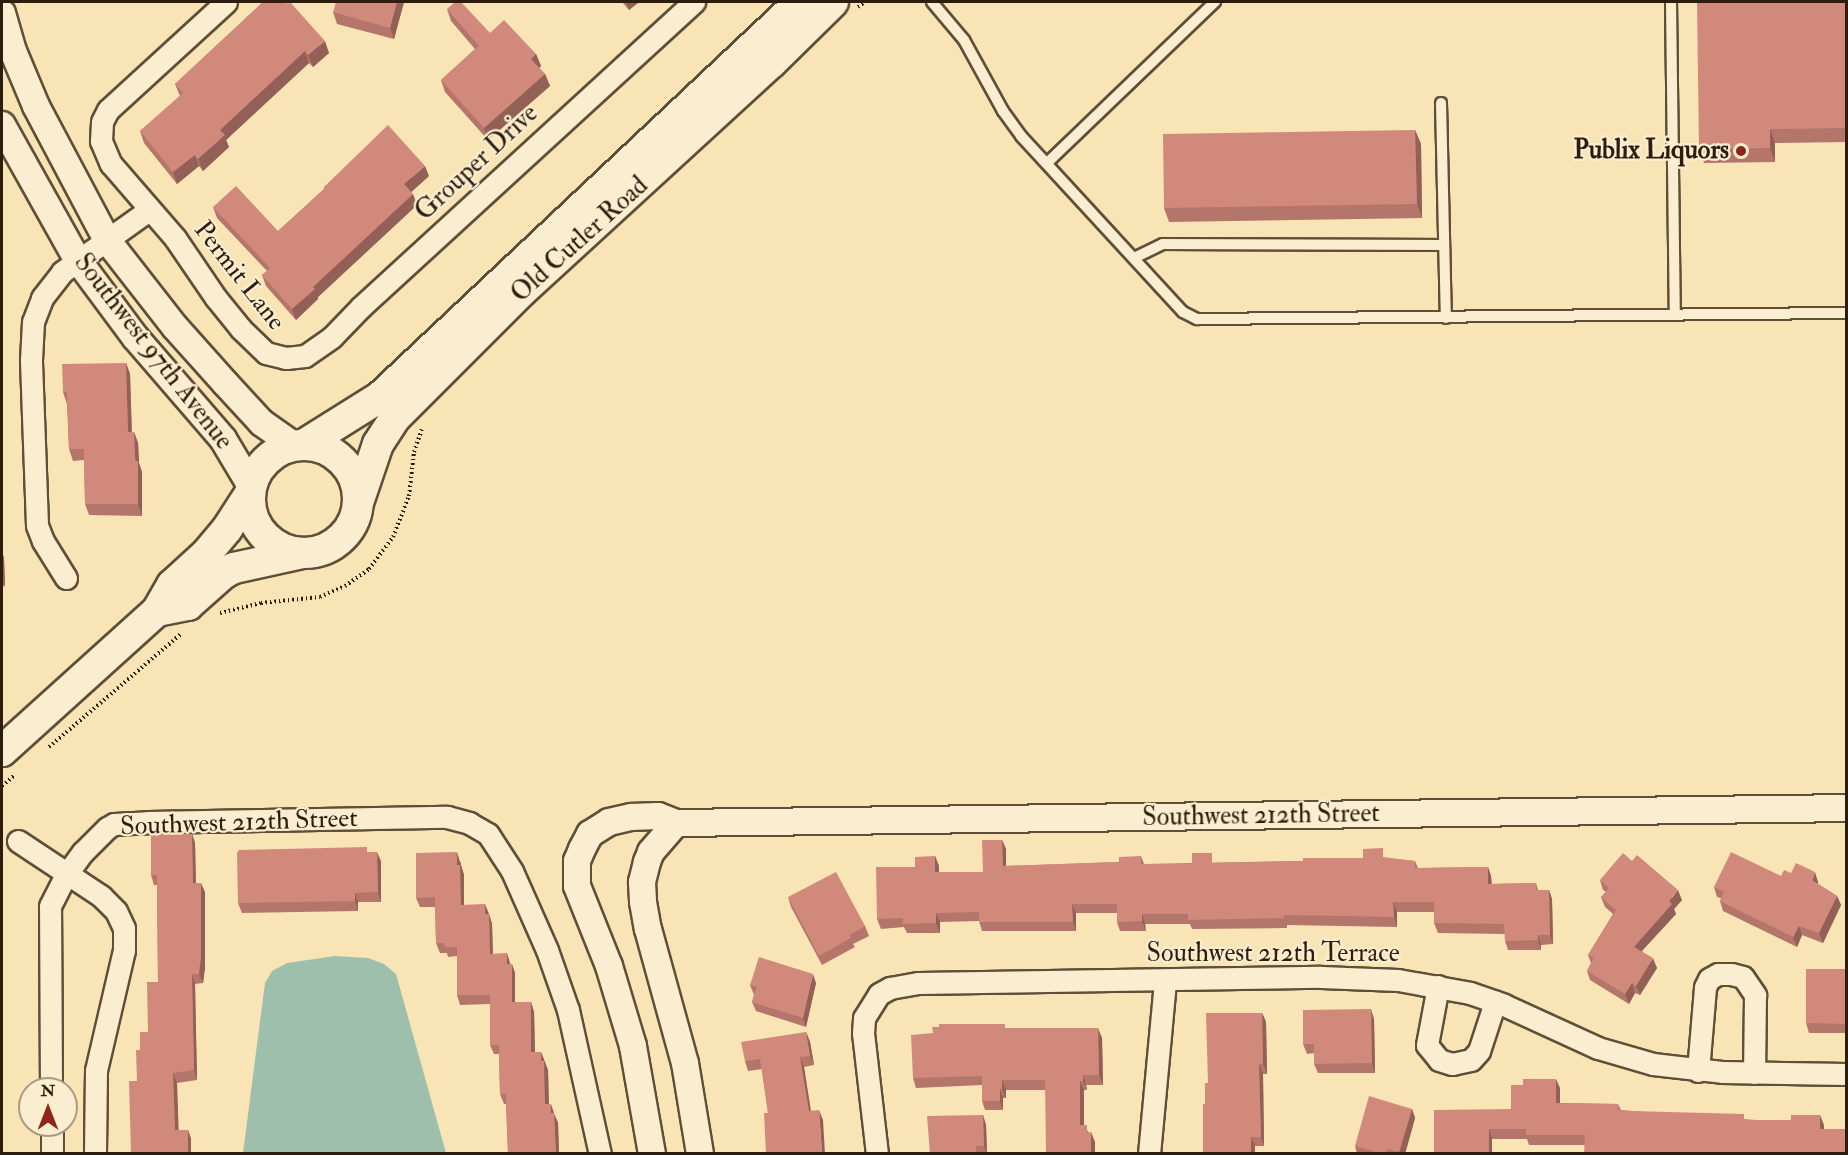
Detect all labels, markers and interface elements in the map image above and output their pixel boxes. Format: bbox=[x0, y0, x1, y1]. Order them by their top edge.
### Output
street label: Grouper Drive bbox=[409, 98, 545, 228]
place label: Publix Liquors bbox=[1574, 135, 1729, 167]
marker: Publix Liquors bbox=[1734, 144, 1748, 158]
street label: Old Cutler Road bbox=[505, 170, 655, 310]
street label: Permit Lane bbox=[187, 215, 291, 337]
street label: Southwest 97th Avenue bbox=[67, 248, 239, 456]
street label: Southwest 212th Street bbox=[1142, 798, 1380, 834]
street label: Southwest 212th Street bbox=[120, 803, 358, 843]
street label: Southwest 212th Terrace bbox=[1146, 938, 1400, 970]
north arrow bbox=[18, 1077, 78, 1137]
text: N bbox=[41, 1081, 55, 1101]

